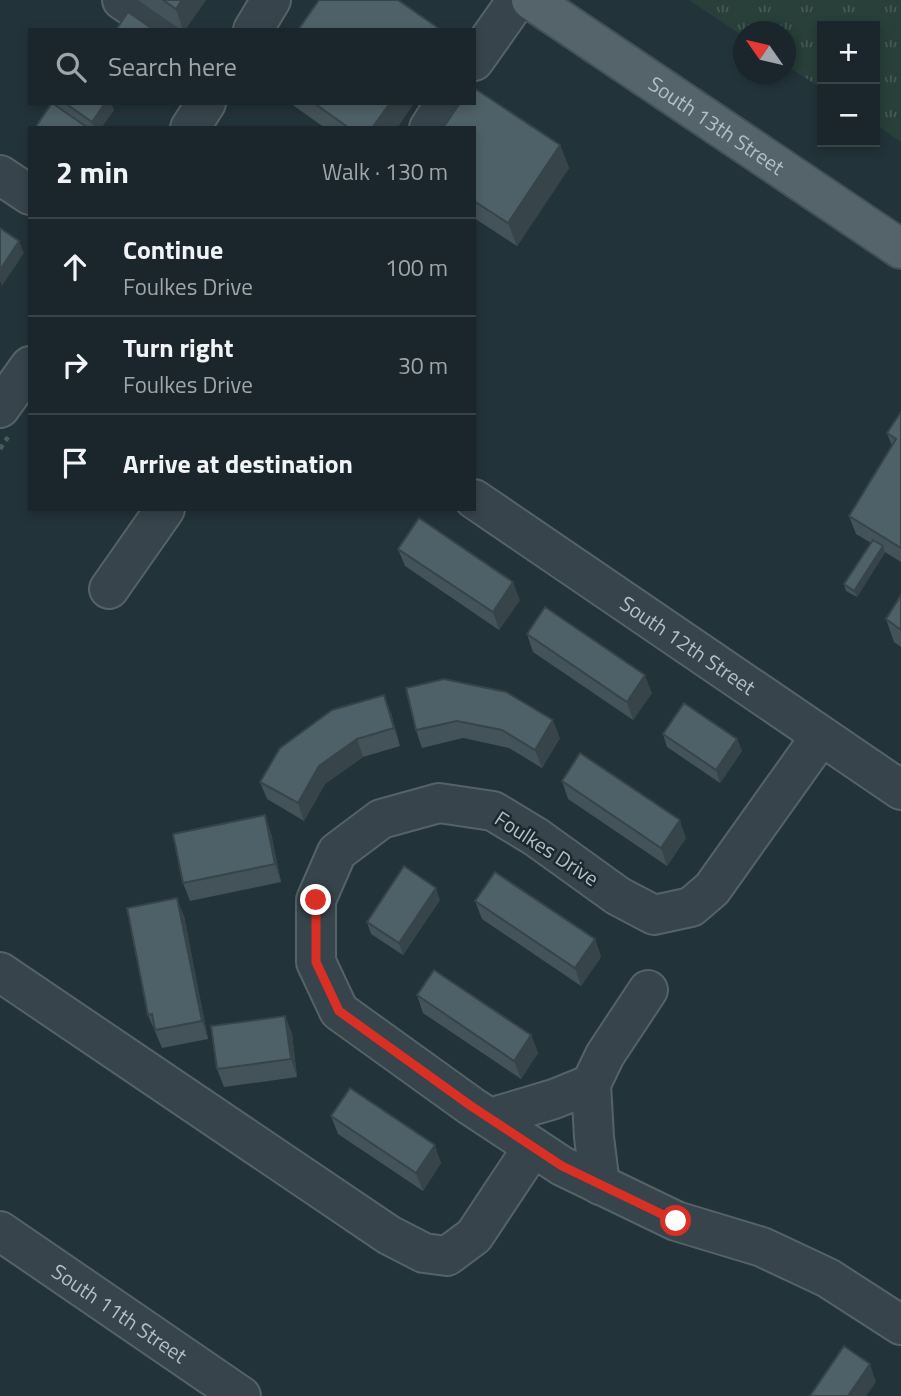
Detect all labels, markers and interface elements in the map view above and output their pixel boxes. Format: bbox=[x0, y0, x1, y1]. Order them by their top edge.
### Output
north arrow bbox=[733, 21, 796, 84]
map controls bbox=[817, 21, 880, 147]
button: + bbox=[817, 21, 880, 84]
search box bbox=[28, 28, 476, 105]
text: Search here bbox=[108, 47, 237, 86]
icon: search bbox=[52, 48, 90, 86]
street label: South 13th Street bbox=[642, 68, 792, 183]
button: − bbox=[817, 84, 880, 147]
text: 2 min bbox=[56, 149, 129, 195]
text: Walk · 130 m bbox=[322, 154, 448, 189]
text: Continue bbox=[123, 230, 223, 269]
icon: ahead bbox=[56, 248, 94, 286]
text: 100 m bbox=[385, 250, 448, 285]
text: Foulkes Drive bbox=[123, 269, 253, 304]
text: Turn right bbox=[123, 328, 234, 367]
icon: right bbox=[56, 346, 94, 384]
text: 30 m bbox=[398, 348, 448, 383]
text: Foulkes Drive bbox=[123, 367, 253, 402]
icon: arrive bbox=[56, 444, 94, 482]
text: Arrive at destination bbox=[123, 444, 353, 483]
street label: South 12th Street bbox=[614, 587, 763, 703]
street label: Foulkes Drive bbox=[489, 802, 605, 894]
route end bbox=[300, 884, 331, 915]
route start bbox=[660, 1205, 691, 1236]
street label: South 11th Street bbox=[45, 1255, 194, 1371]

